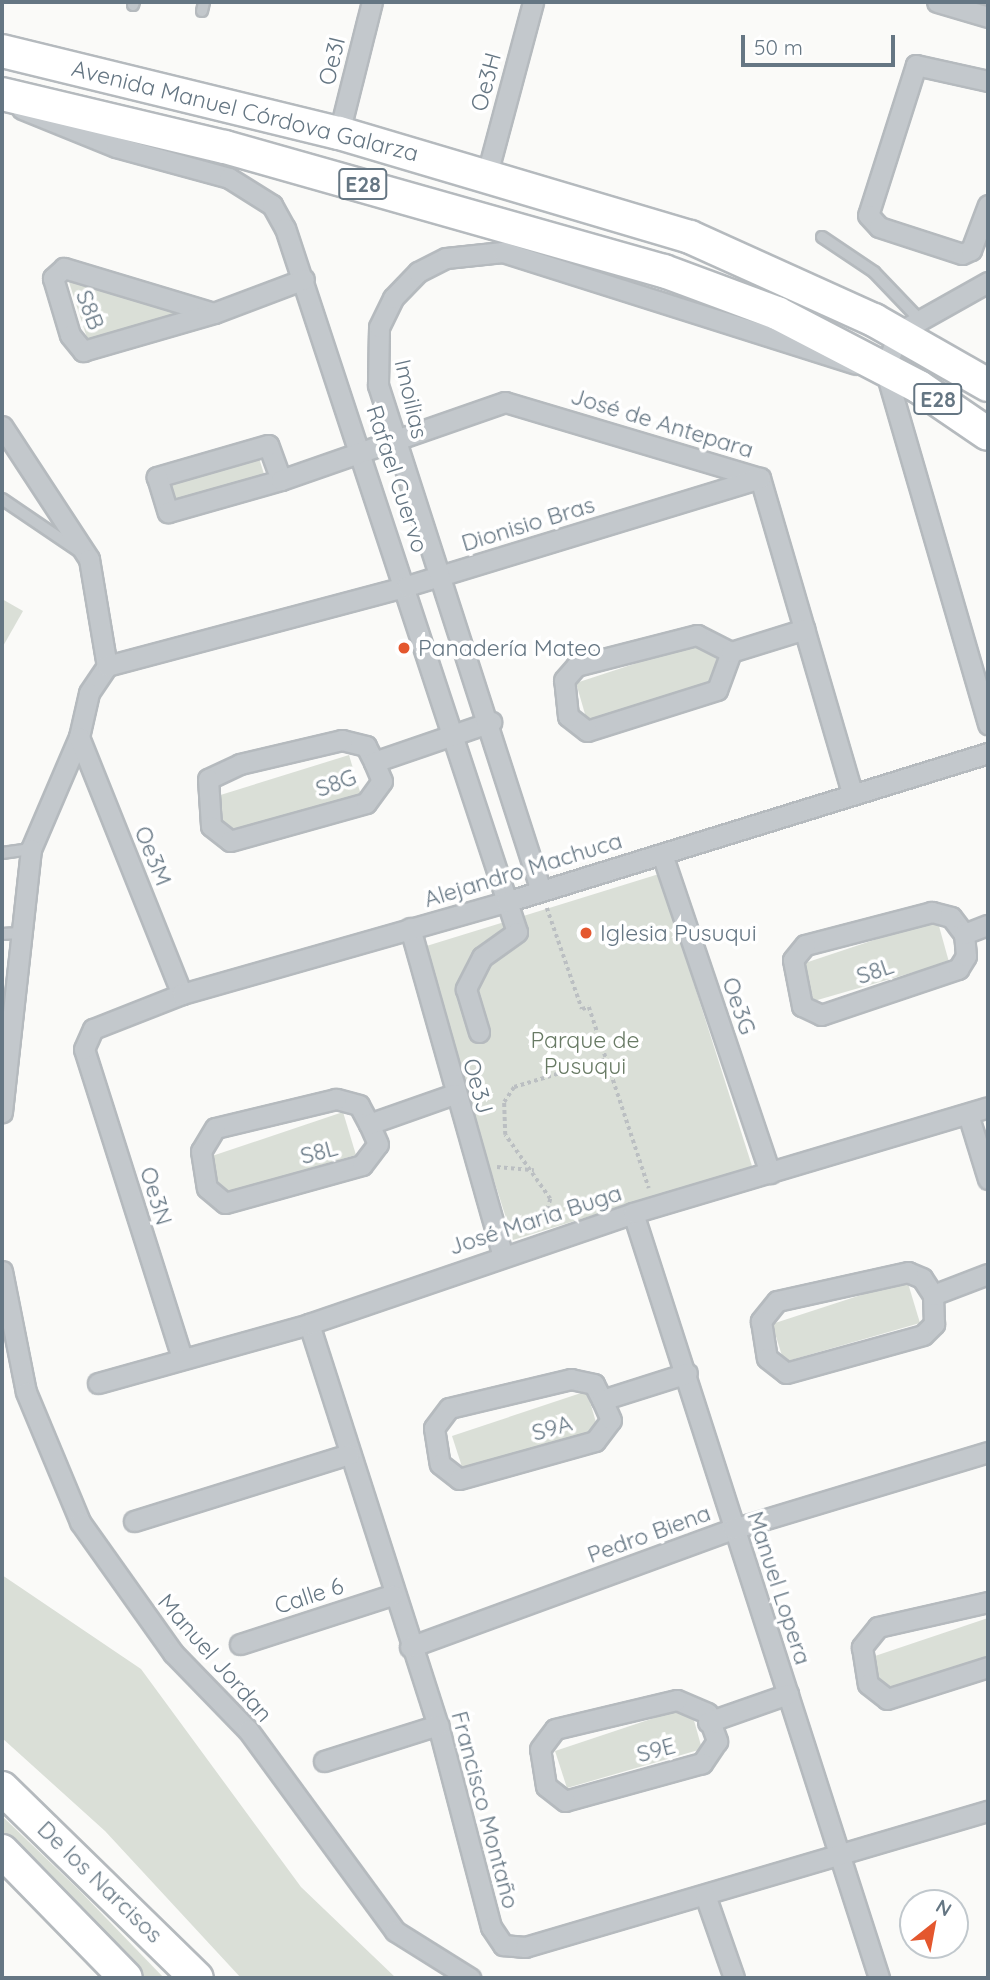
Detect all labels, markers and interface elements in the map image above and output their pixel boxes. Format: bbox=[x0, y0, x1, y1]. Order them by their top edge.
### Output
scale bar bbox=[745, 21, 899, 65]
street label: Oe3I bbox=[313, 34, 351, 88]
text: 50 m bbox=[754, 34, 803, 60]
street label: Oe3H bbox=[465, 50, 507, 114]
street label: Avenida Manuel Córdova Galarza bbox=[69, 55, 421, 167]
road number: E28 bbox=[337, 166, 389, 202]
street label: S8B bbox=[70, 286, 110, 334]
street label: Imoilias bbox=[389, 357, 433, 441]
street label: José de Antepara bbox=[567, 382, 757, 464]
road number: E28 bbox=[912, 382, 964, 416]
street label: Rafael Cuervo bbox=[360, 402, 434, 556]
street label: Dionisio Bras bbox=[458, 491, 598, 557]
place label: Panadería Mateo bbox=[418, 634, 601, 662]
marker: Panadería Mateo bbox=[396, 640, 412, 656]
street label: S8G bbox=[312, 763, 360, 803]
street label: Oe3M bbox=[129, 822, 177, 890]
street label: Alejandro Machuca bbox=[421, 827, 625, 913]
place label: Iglesia Pusuqui bbox=[600, 919, 757, 947]
marker: Iglesia Pusuqui bbox=[578, 925, 594, 941]
street label: S8L bbox=[853, 952, 897, 990]
street label: Oe3G bbox=[716, 974, 762, 1038]
park label: Parque de Pusuqui bbox=[530, 1026, 640, 1080]
street label: Oe3J bbox=[457, 1055, 499, 1117]
street label: S8L bbox=[297, 1134, 341, 1170]
street label: Oe3N bbox=[134, 1163, 178, 1229]
street label: José Maria Buga bbox=[445, 1179, 625, 1261]
street label: S9A bbox=[529, 1409, 575, 1447]
street label: Pedro Biena bbox=[584, 1499, 714, 1569]
street label: Manuel Lopera bbox=[741, 1508, 817, 1668]
street label: Calle 6 bbox=[271, 1572, 347, 1620]
street label: Manuel Jordan bbox=[152, 1588, 278, 1728]
street label: Francisco Montaño bbox=[445, 1708, 525, 1912]
street label: S9E bbox=[634, 1732, 678, 1768]
street label: De los Narcisos bbox=[32, 1815, 168, 1949]
north arrow bbox=[899, 1889, 969, 1959]
text: N bbox=[932, 1894, 956, 1922]

